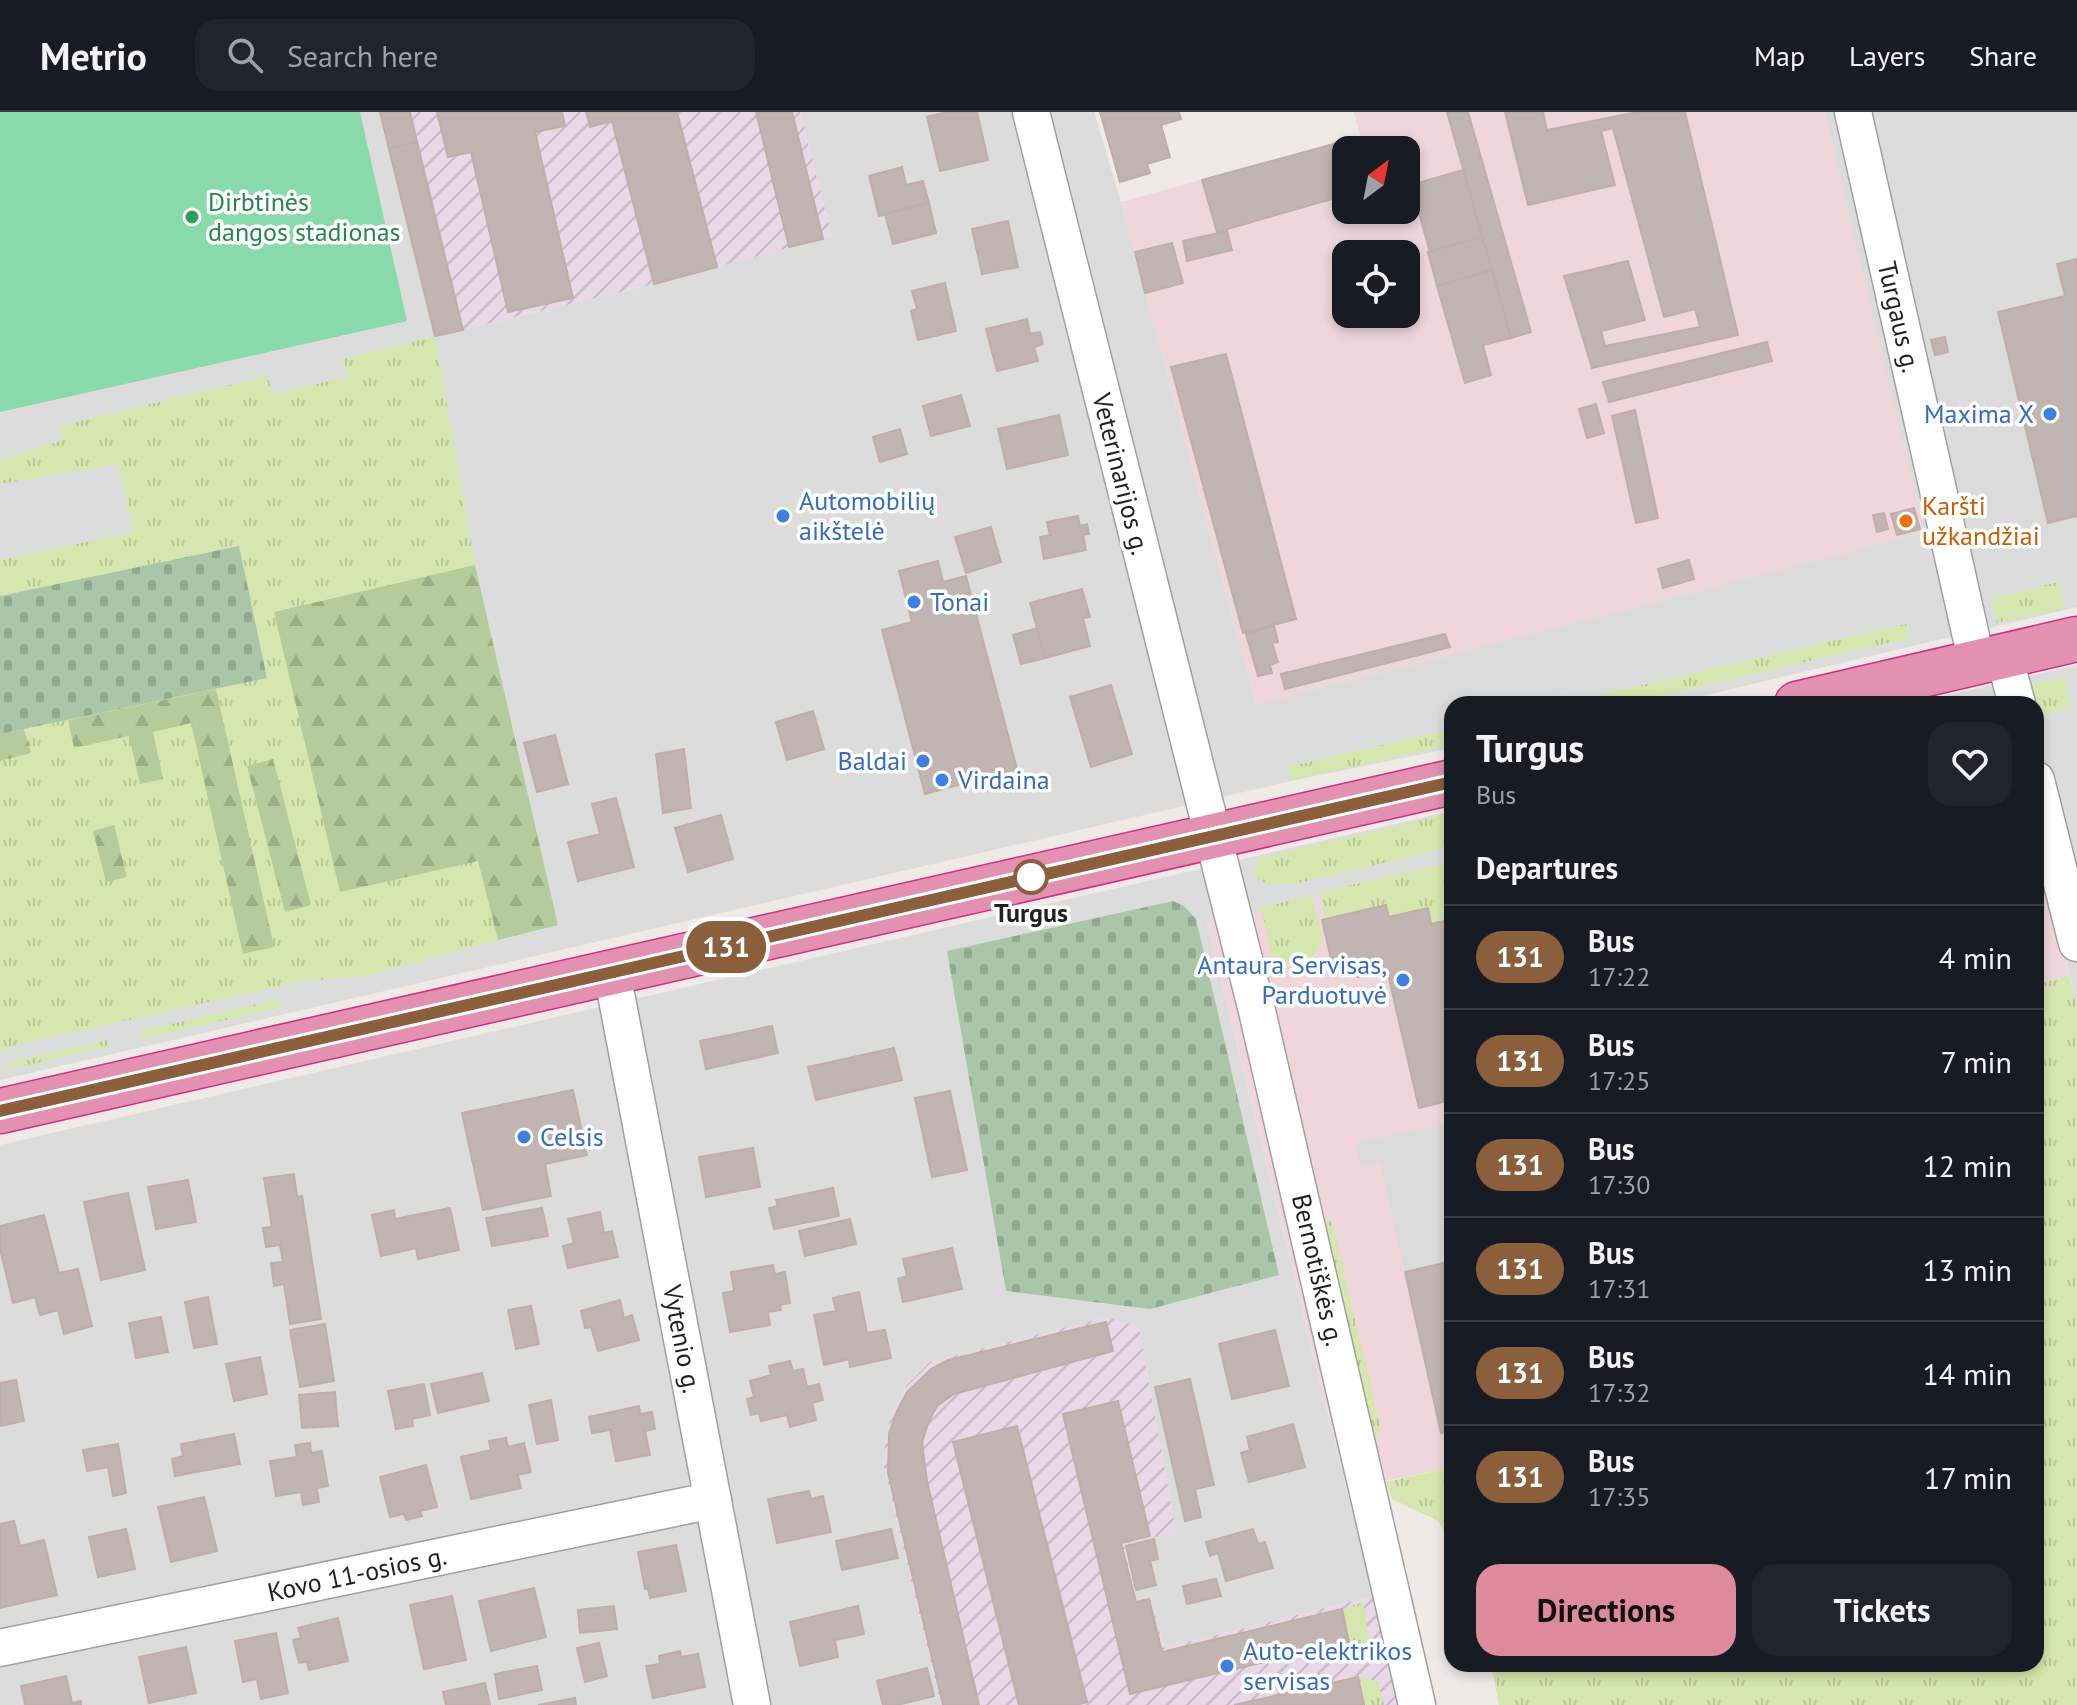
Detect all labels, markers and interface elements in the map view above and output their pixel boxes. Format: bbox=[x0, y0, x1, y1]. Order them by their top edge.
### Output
search box bbox=[195, 19, 755, 91]
text: Metrio bbox=[40, 31, 147, 80]
icon: search bbox=[223, 33, 267, 77]
text: Search here bbox=[287, 36, 438, 75]
text: Map bbox=[1754, 37, 1805, 74]
text: Layers bbox=[1849, 37, 1925, 74]
text: Share bbox=[1969, 37, 2037, 74]
north arrow bbox=[1332, 136, 1420, 224]
map controls bbox=[1332, 136, 1420, 328]
place label: Dirbtinės dangos stadionas bbox=[208, 185, 401, 248]
marker: Dirbtinės dangos stadionas bbox=[183, 208, 201, 226]
button: locate bbox=[1332, 240, 1420, 328]
street label: Turgaus g. bbox=[1871, 258, 1928, 376]
street label: Veterinarijos g. bbox=[1085, 389, 1157, 558]
place label: Maxima X bbox=[1924, 397, 2034, 430]
marker: Maxima X bbox=[2041, 405, 2059, 423]
place label: Automobilių aikštelė bbox=[799, 484, 935, 547]
place label: Karšti užkandžiai bbox=[1922, 489, 2040, 552]
marker: Automobilių aikštelė bbox=[774, 507, 792, 525]
marker: Karšti užkandžiai bbox=[1897, 512, 1915, 530]
place label: Tonai bbox=[930, 585, 989, 618]
marker: Tonai bbox=[905, 593, 923, 611]
button: heart bbox=[1928, 722, 2012, 806]
text: Turgus bbox=[1476, 723, 1584, 772]
place label: Baldai bbox=[837, 744, 907, 777]
marker: Baldai bbox=[914, 752, 932, 770]
place label: Virdaina bbox=[957, 763, 1050, 796]
marker: Virdaina bbox=[933, 771, 951, 789]
text: Bus bbox=[1476, 778, 1516, 811]
text: Departures bbox=[1476, 848, 1618, 887]
marker: Turgus bbox=[1014, 860, 1048, 894]
place label: Turgus bbox=[994, 896, 1068, 929]
line badge: 131 bbox=[680, 921, 772, 973]
text: Bus bbox=[1588, 921, 1635, 960]
text: 131 bbox=[702, 928, 750, 965]
text: 131 bbox=[1496, 938, 1544, 975]
text: 4 min bbox=[1939, 938, 2012, 977]
place label: Antaura Servisas, Parduotuvė bbox=[1197, 948, 1387, 1011]
text: 17:22 bbox=[1588, 960, 1650, 993]
marker: Antaura Servisas, Parduotuvė bbox=[1394, 971, 1412, 989]
text: Bus bbox=[1588, 1025, 1635, 1064]
text: 131 bbox=[1496, 1042, 1544, 1079]
text: 7 min bbox=[1940, 1042, 2012, 1081]
text: 17:25 bbox=[1588, 1064, 1650, 1097]
place label: Celsis bbox=[540, 1120, 604, 1153]
marker: Celsis bbox=[515, 1128, 533, 1146]
text: Bus bbox=[1588, 1129, 1635, 1168]
text: 131 bbox=[1496, 1146, 1544, 1183]
text: 12 min bbox=[1922, 1146, 2012, 1185]
text: 17:30 bbox=[1588, 1168, 1650, 1201]
street label: Bernotiškės g. bbox=[1285, 1191, 1352, 1349]
text: Bus bbox=[1588, 1233, 1635, 1272]
text: 131 bbox=[1496, 1250, 1544, 1287]
text: 13 min bbox=[1922, 1250, 2012, 1289]
text: 17:31 bbox=[1588, 1272, 1650, 1305]
street label: Vytenio g. bbox=[656, 1281, 709, 1396]
text: Bus bbox=[1588, 1337, 1635, 1376]
text: 131 bbox=[1496, 1354, 1544, 1391]
text: 14 min bbox=[1922, 1354, 2012, 1393]
text: 17:32 bbox=[1588, 1376, 1650, 1409]
text: Bus bbox=[1588, 1441, 1635, 1480]
text: 131 bbox=[1496, 1458, 1544, 1495]
text: 17 min bbox=[1924, 1458, 2012, 1497]
text: 17:35 bbox=[1588, 1480, 1650, 1513]
street label: Kovo 11-osios g. bbox=[264, 1538, 449, 1609]
button: Directions bbox=[1476, 1564, 1736, 1656]
button: Tickets bbox=[1752, 1564, 2012, 1656]
place label: Auto-elektrikos servisas bbox=[1243, 1634, 1412, 1697]
marker: Auto-elektrikos servisas bbox=[1218, 1657, 1236, 1675]

